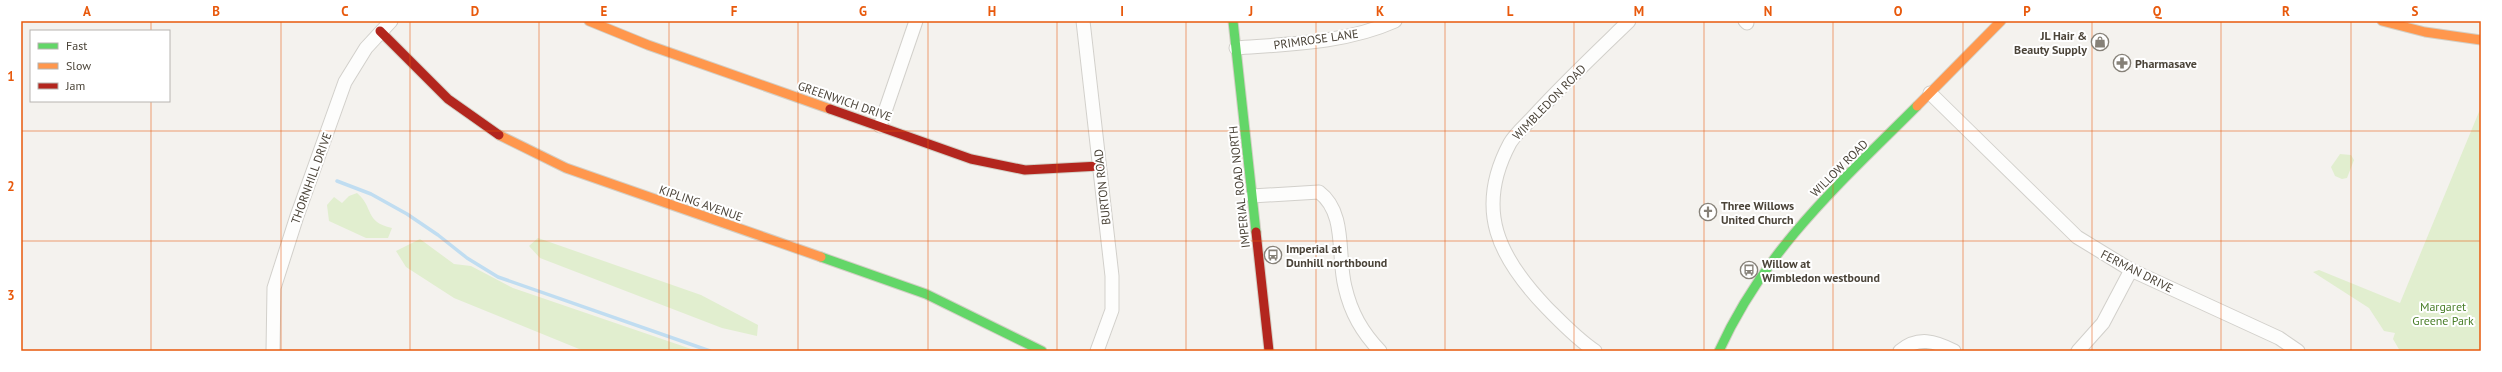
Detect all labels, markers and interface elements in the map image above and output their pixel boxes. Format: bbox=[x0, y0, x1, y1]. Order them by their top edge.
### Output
text: A bbox=[83, 3, 91, 20]
text: B bbox=[212, 3, 220, 20]
text: C bbox=[341, 3, 349, 20]
text: D bbox=[471, 3, 479, 20]
text: E bbox=[601, 3, 608, 20]
text: F bbox=[731, 3, 738, 20]
text: G bbox=[859, 3, 867, 20]
text: H bbox=[988, 3, 996, 20]
text: I bbox=[1120, 3, 1124, 20]
text: J bbox=[1248, 3, 1253, 20]
text: K bbox=[1376, 3, 1384, 20]
text: L bbox=[1507, 3, 1514, 20]
text: M bbox=[1634, 3, 1644, 20]
text: N bbox=[1764, 3, 1772, 20]
text: O bbox=[1894, 3, 1903, 20]
text: P bbox=[2023, 3, 2031, 20]
text: Q bbox=[2153, 3, 2163, 20]
text: R bbox=[2282, 3, 2290, 20]
text: S bbox=[2412, 3, 2419, 20]
street label: PRIMROSE LANE bbox=[1273, 26, 1359, 52]
place label: JL Hair & Beauty Supply bbox=[2014, 28, 2087, 57]
legend bbox=[30, 30, 170, 102]
shop icon: JL Hair & Beauty Supply bbox=[2090, 32, 2110, 52]
text: Fast bbox=[66, 38, 87, 53]
pharmacy icon: Pharmasave bbox=[2112, 53, 2132, 73]
place label: Pharmasave bbox=[2135, 56, 2197, 71]
text: Slow bbox=[66, 58, 91, 73]
street label: WIMBLEDON ROAD bbox=[1509, 61, 1589, 143]
text: 1 bbox=[7, 68, 15, 85]
text: Jam bbox=[65, 78, 85, 93]
street label: GREENWICH DRIVE bbox=[796, 78, 894, 124]
street label: IMPERIAL ROAD NORTH bbox=[1225, 125, 1253, 249]
street label: THORNHILL DRIVE bbox=[287, 130, 335, 226]
street label: WILLOW ROAD bbox=[1807, 136, 1871, 200]
street label: BURTON ROAD bbox=[1091, 148, 1113, 226]
text: 2 bbox=[7, 178, 15, 195]
street label: KIPLING AVENUE bbox=[657, 182, 745, 224]
place label: Three Willows United Church bbox=[1721, 198, 1794, 227]
church icon: Three Willows United Church bbox=[1698, 202, 1718, 222]
place label: Imperial at Dunhill northbound bbox=[1286, 241, 1387, 270]
bus stop icon: Imperial at Dunhill northbound bbox=[1263, 245, 1283, 265]
street label: FERMAN DRIVE bbox=[2098, 246, 2176, 296]
place label: Willow at Wimbledon westbound bbox=[1762, 256, 1880, 285]
bus stop icon: Willow at Wimbledon westbound bbox=[1739, 260, 1759, 280]
text: 3 bbox=[7, 287, 15, 304]
park label: Margaret Greene Park bbox=[2412, 299, 2474, 328]

